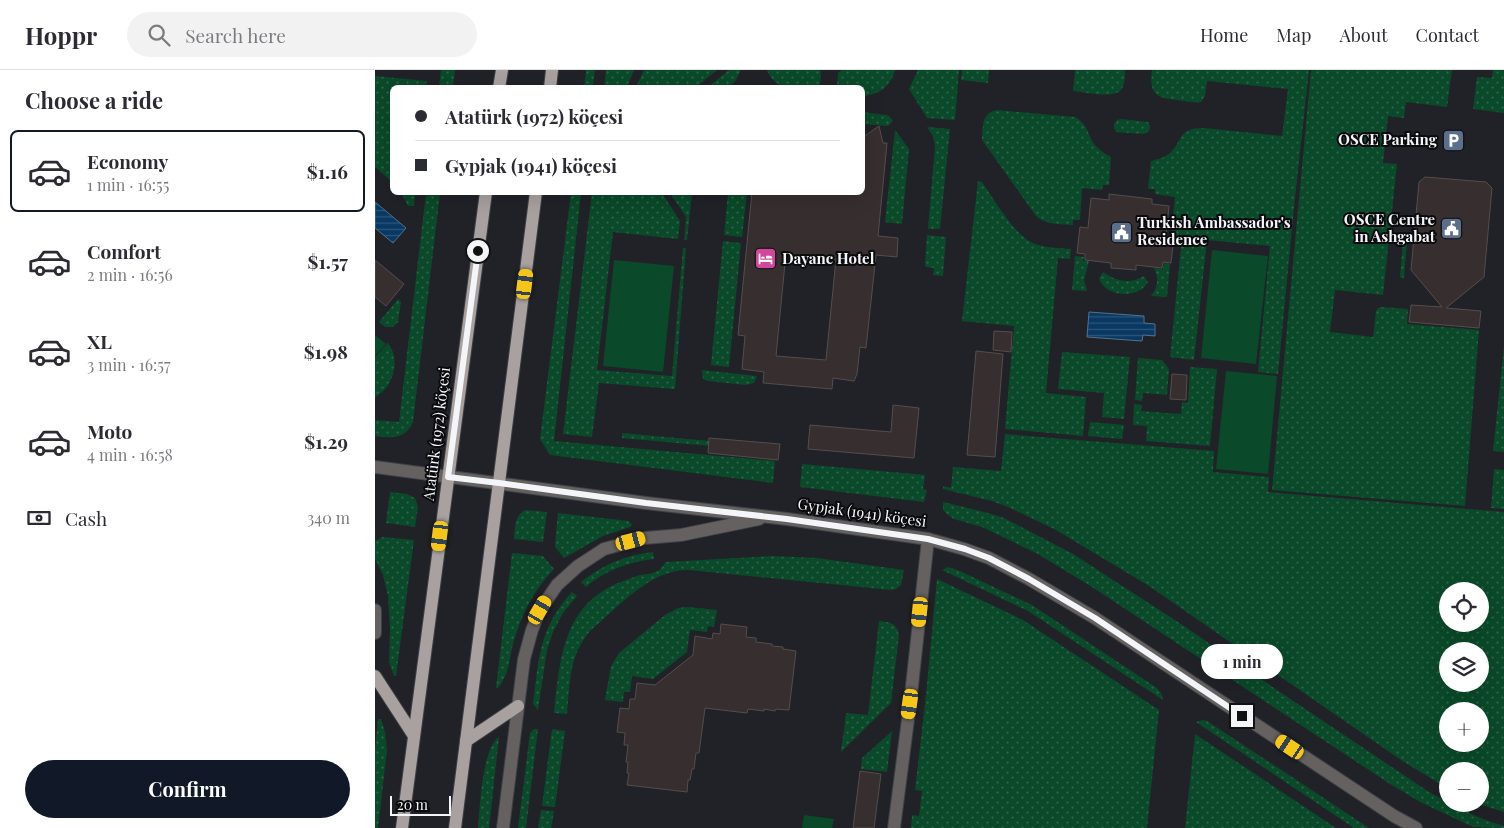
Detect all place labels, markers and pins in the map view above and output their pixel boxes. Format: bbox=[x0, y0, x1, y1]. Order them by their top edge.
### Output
parking icon: OSCE Parking bbox=[1441, 128, 1465, 152]
place label: OSCE Parking bbox=[1338, 129, 1438, 149]
place label: OSCE Centre in Ashgabat bbox=[1344, 209, 1436, 246]
place label: Turkish Ambassador's Residence bbox=[1137, 212, 1291, 249]
public building icon: OSCE Centre in Ashgabat bbox=[1439, 217, 1463, 241]
public building icon: Turkish Ambassador's Residence bbox=[1109, 220, 1133, 244]
hotel icon: Dayanc Hotel bbox=[754, 247, 778, 271]
place label: Dayanc Hotel bbox=[782, 248, 875, 268]

